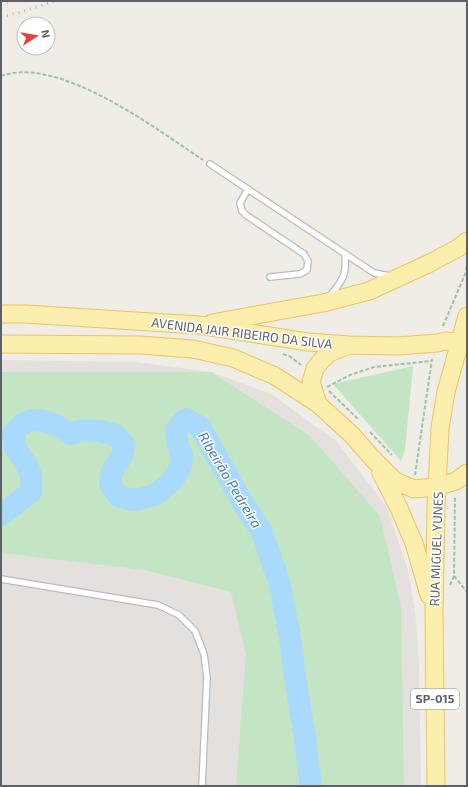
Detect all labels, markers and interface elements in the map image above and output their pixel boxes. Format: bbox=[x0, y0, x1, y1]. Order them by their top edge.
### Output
north arrow bbox=[16, 16, 56, 56]
text: N bbox=[39, 29, 53, 39]
street label: AVENIDA JAIR RIBEIRO DA SILVA bbox=[151, 314, 333, 352]
water label: Ribeirão Pedreira bbox=[195, 429, 266, 531]
street label: RUA MIGUEL YUNES bbox=[426, 491, 446, 607]
road number: SP-015 bbox=[411, 689, 459, 709]

